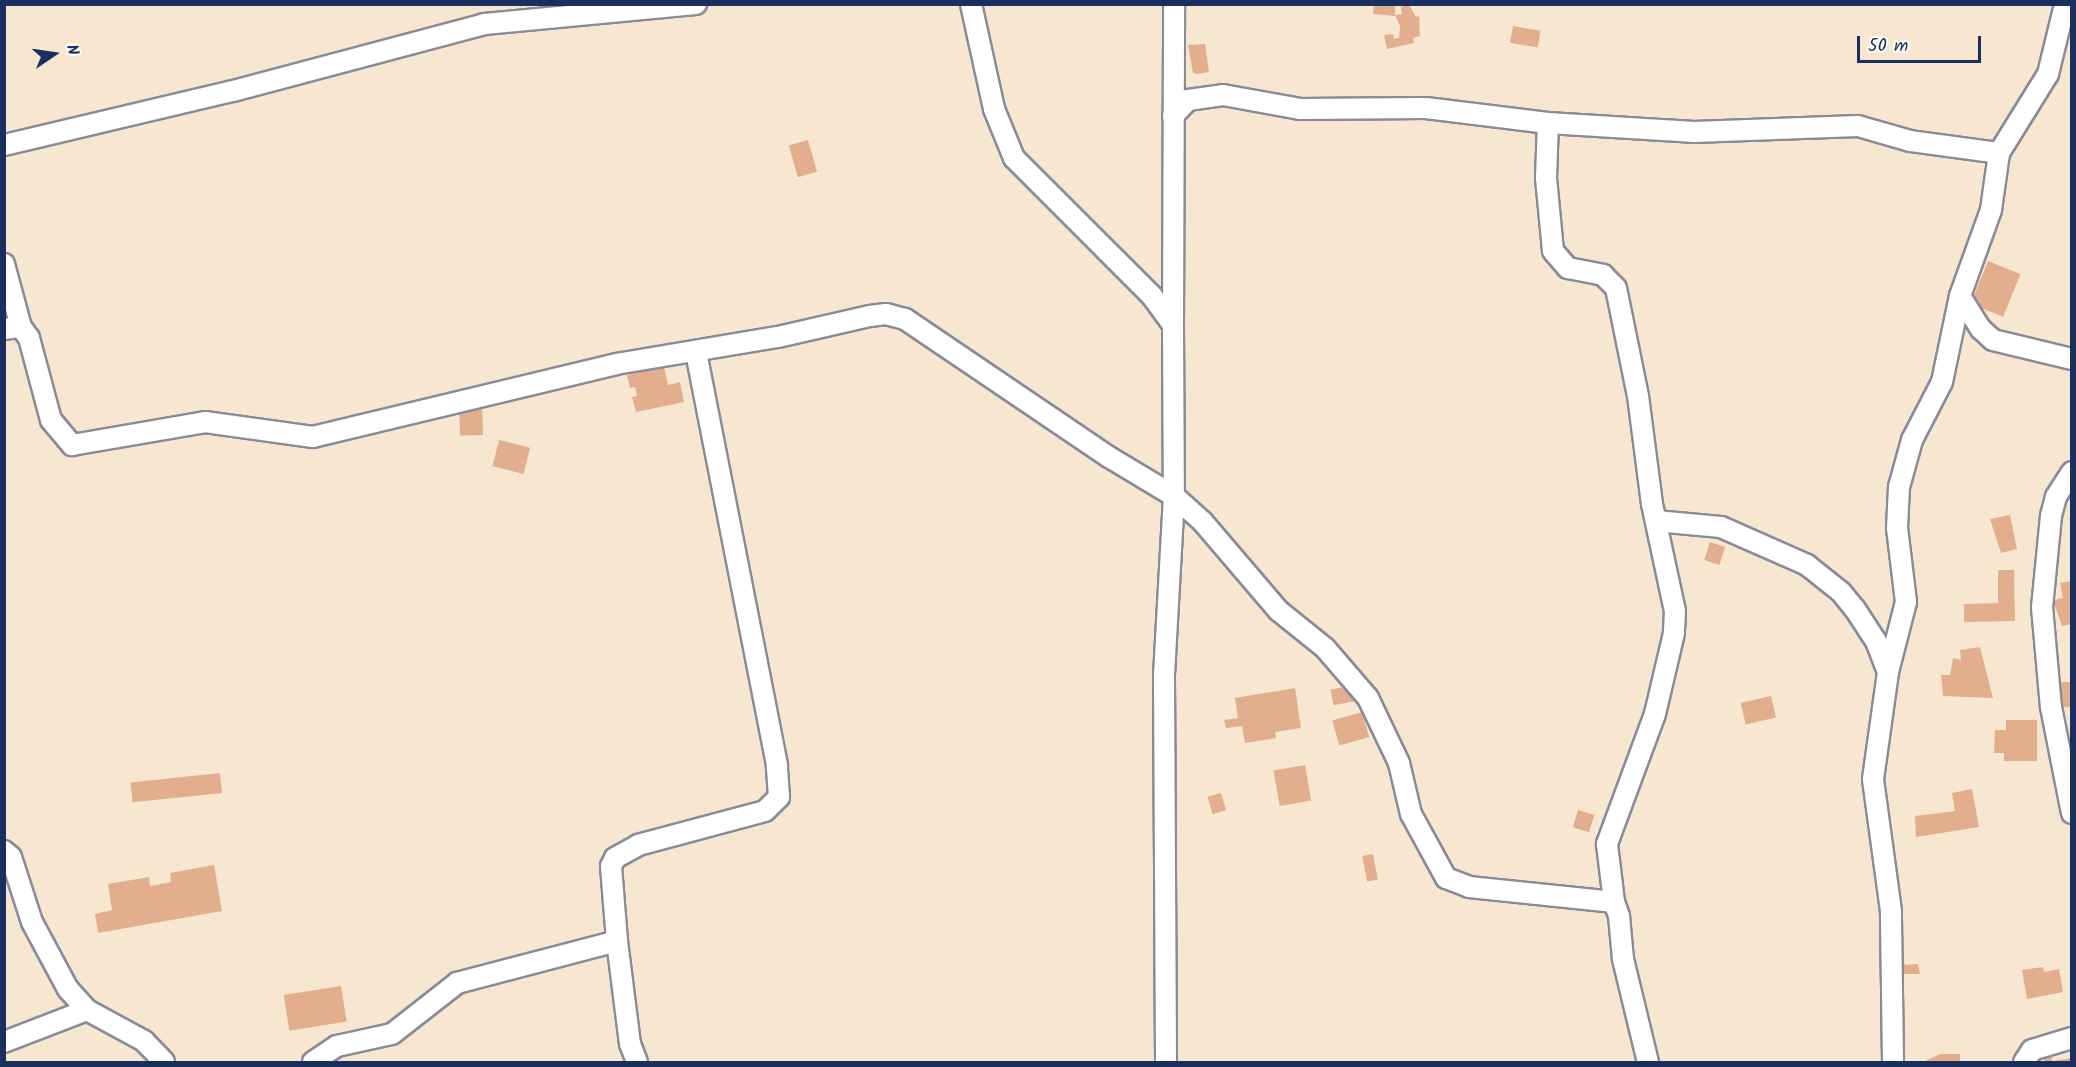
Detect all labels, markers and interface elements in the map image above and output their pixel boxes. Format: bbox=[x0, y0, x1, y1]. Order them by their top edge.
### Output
north arrow bbox=[24, 24, 84, 84]
scale bar bbox=[1860, 24, 1984, 62]
text: 50 m bbox=[1868, 32, 1908, 61]
text: N bbox=[59, 42, 85, 58]

